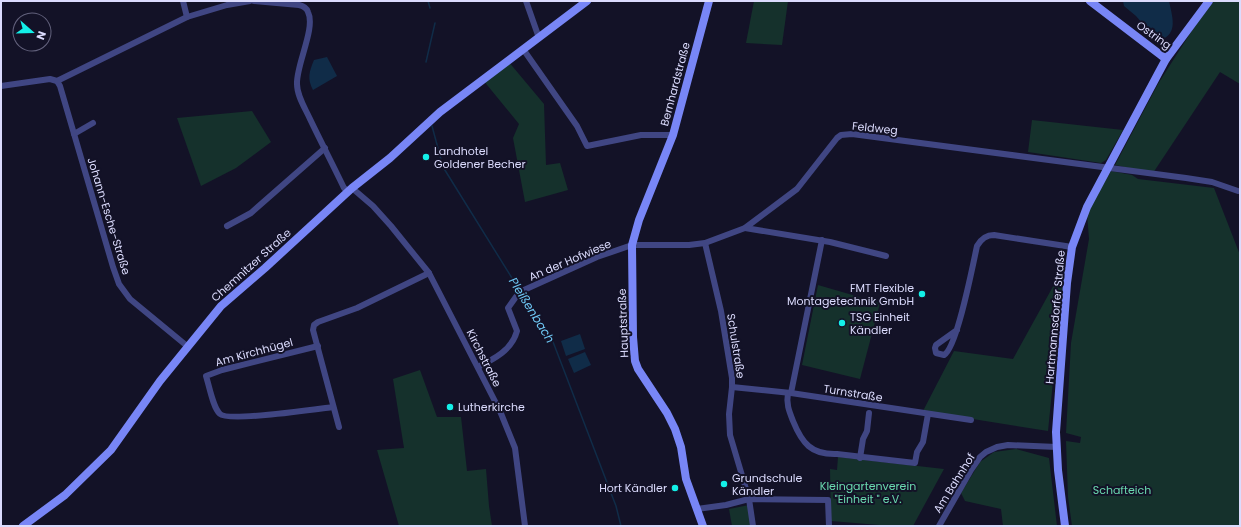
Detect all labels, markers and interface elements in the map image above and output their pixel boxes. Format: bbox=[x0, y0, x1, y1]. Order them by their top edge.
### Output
north arrow bbox=[12, 12, 52, 52]
street label: Ostring bbox=[1133, 17, 1175, 53]
text: N bbox=[32, 29, 50, 42]
street label: Bernhardstraße bbox=[656, 40, 694, 128]
street label: Feldweg bbox=[851, 118, 899, 138]
place label: Landhotel Goldener Becher bbox=[434, 143, 526, 172]
marker: Landhotel Goldener Becher bbox=[421, 152, 431, 162]
street label: Johann-Esche-Straße bbox=[84, 155, 135, 277]
street label: Chemnitzer Straße bbox=[208, 225, 295, 305]
street label: An der Hofwiese bbox=[526, 235, 614, 285]
street label: Hartmannsdorfer Straße bbox=[1041, 249, 1069, 385]
water label: Pleißenbach bbox=[505, 274, 559, 346]
place label: FMT Flexible Montagetechnik GmbH bbox=[787, 280, 914, 309]
street label: Hauptstraße bbox=[614, 288, 632, 358]
marker: FMT Flexible Montagetechnik GmbH bbox=[917, 289, 927, 299]
place label: TSG Einheit Kändler bbox=[850, 309, 910, 338]
street label: Schulstraße bbox=[723, 312, 749, 380]
marker: TSG Einheit Kändler bbox=[837, 318, 847, 328]
street label: Kirchstraße bbox=[463, 326, 505, 390]
street label: Am Kirchhügel bbox=[213, 334, 295, 370]
street label: Turnstraße bbox=[822, 380, 884, 406]
place label: Lutherkirche bbox=[458, 399, 525, 415]
marker: Lutherkirche bbox=[445, 402, 455, 412]
street label: Am Bahnhof bbox=[929, 450, 979, 516]
place label: Grundschule Kändler bbox=[732, 470, 802, 499]
park label: Kleingartenverein "Einheit " e.V. bbox=[820, 478, 916, 507]
marker: Grundschule Kändler bbox=[719, 479, 729, 489]
place label: Hort Kändler bbox=[599, 480, 667, 496]
park label: Schafteich bbox=[1093, 482, 1151, 498]
marker: Hort Kändler bbox=[670, 483, 680, 493]

